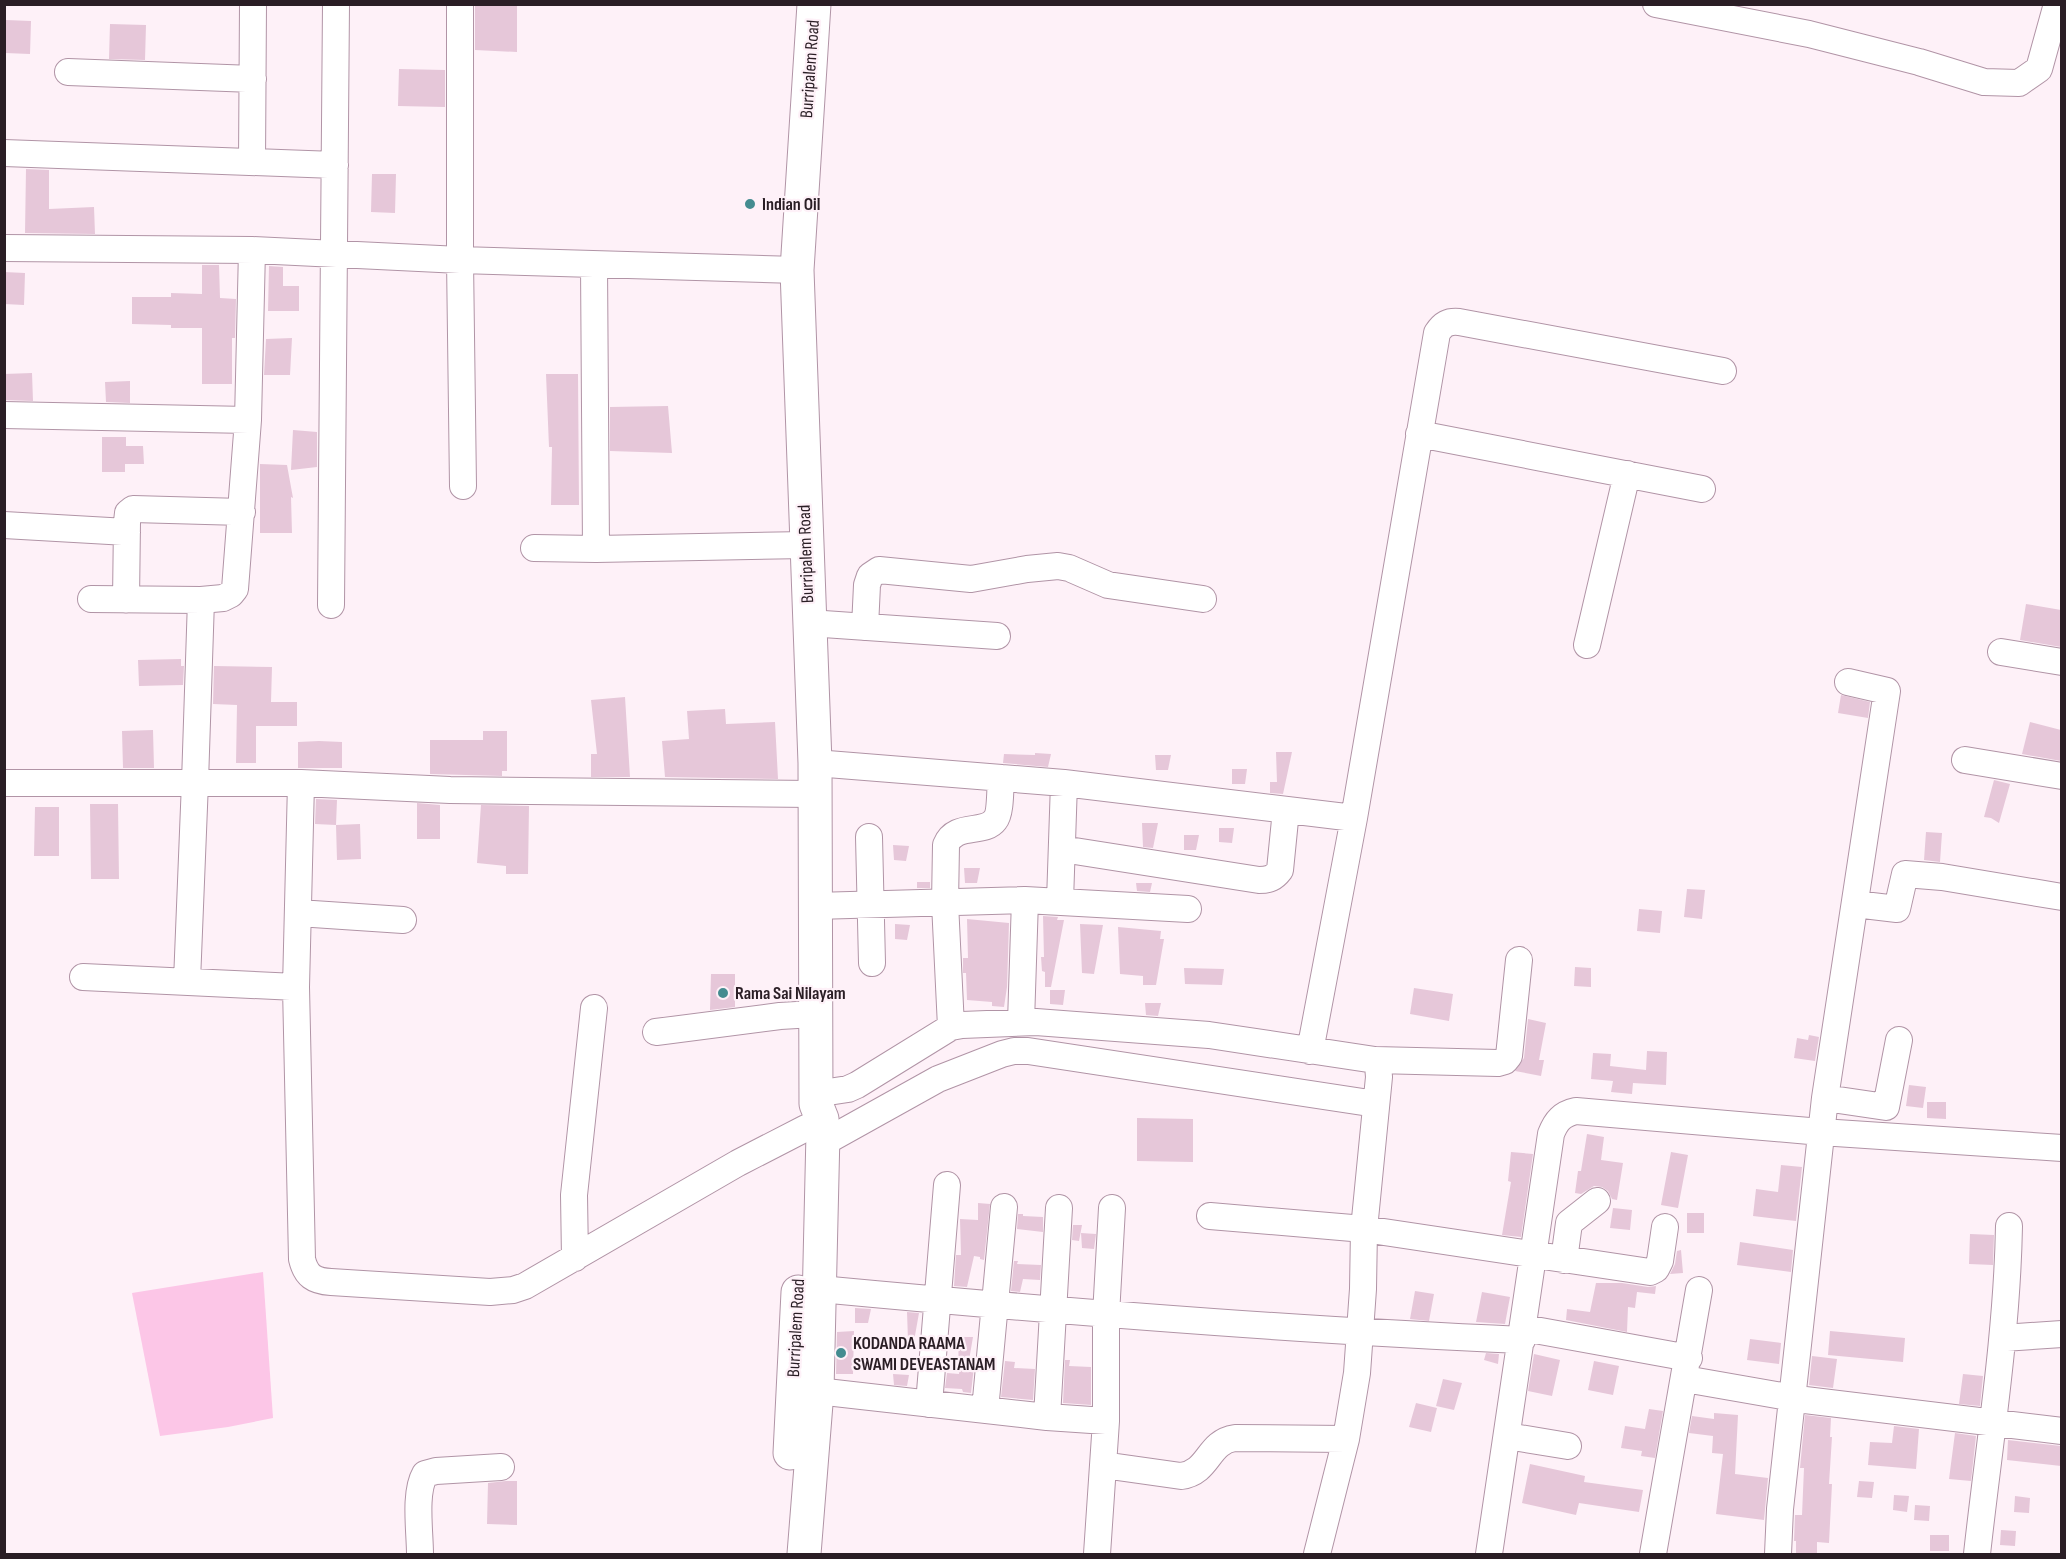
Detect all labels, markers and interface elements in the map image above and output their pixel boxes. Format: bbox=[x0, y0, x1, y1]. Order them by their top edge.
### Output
street label: Burripalem Road bbox=[796, 19, 824, 119]
place label: Indian Oil bbox=[762, 194, 820, 215]
marker: Indian Oil bbox=[743, 197, 757, 211]
street label: Burripalem Road bbox=[794, 504, 818, 604]
place label: Rama Sai Nilayam bbox=[735, 983, 846, 1004]
marker: Rama Sai Nilayam bbox=[716, 986, 730, 1000]
street label: Burripalem Road bbox=[783, 1278, 809, 1378]
place label: KODANDA RAAMA SWAMI DEVEASTANAM bbox=[853, 1333, 995, 1375]
marker: KODANDA RAAMA SWAMI DEVEASTANAM bbox=[834, 1346, 848, 1360]

